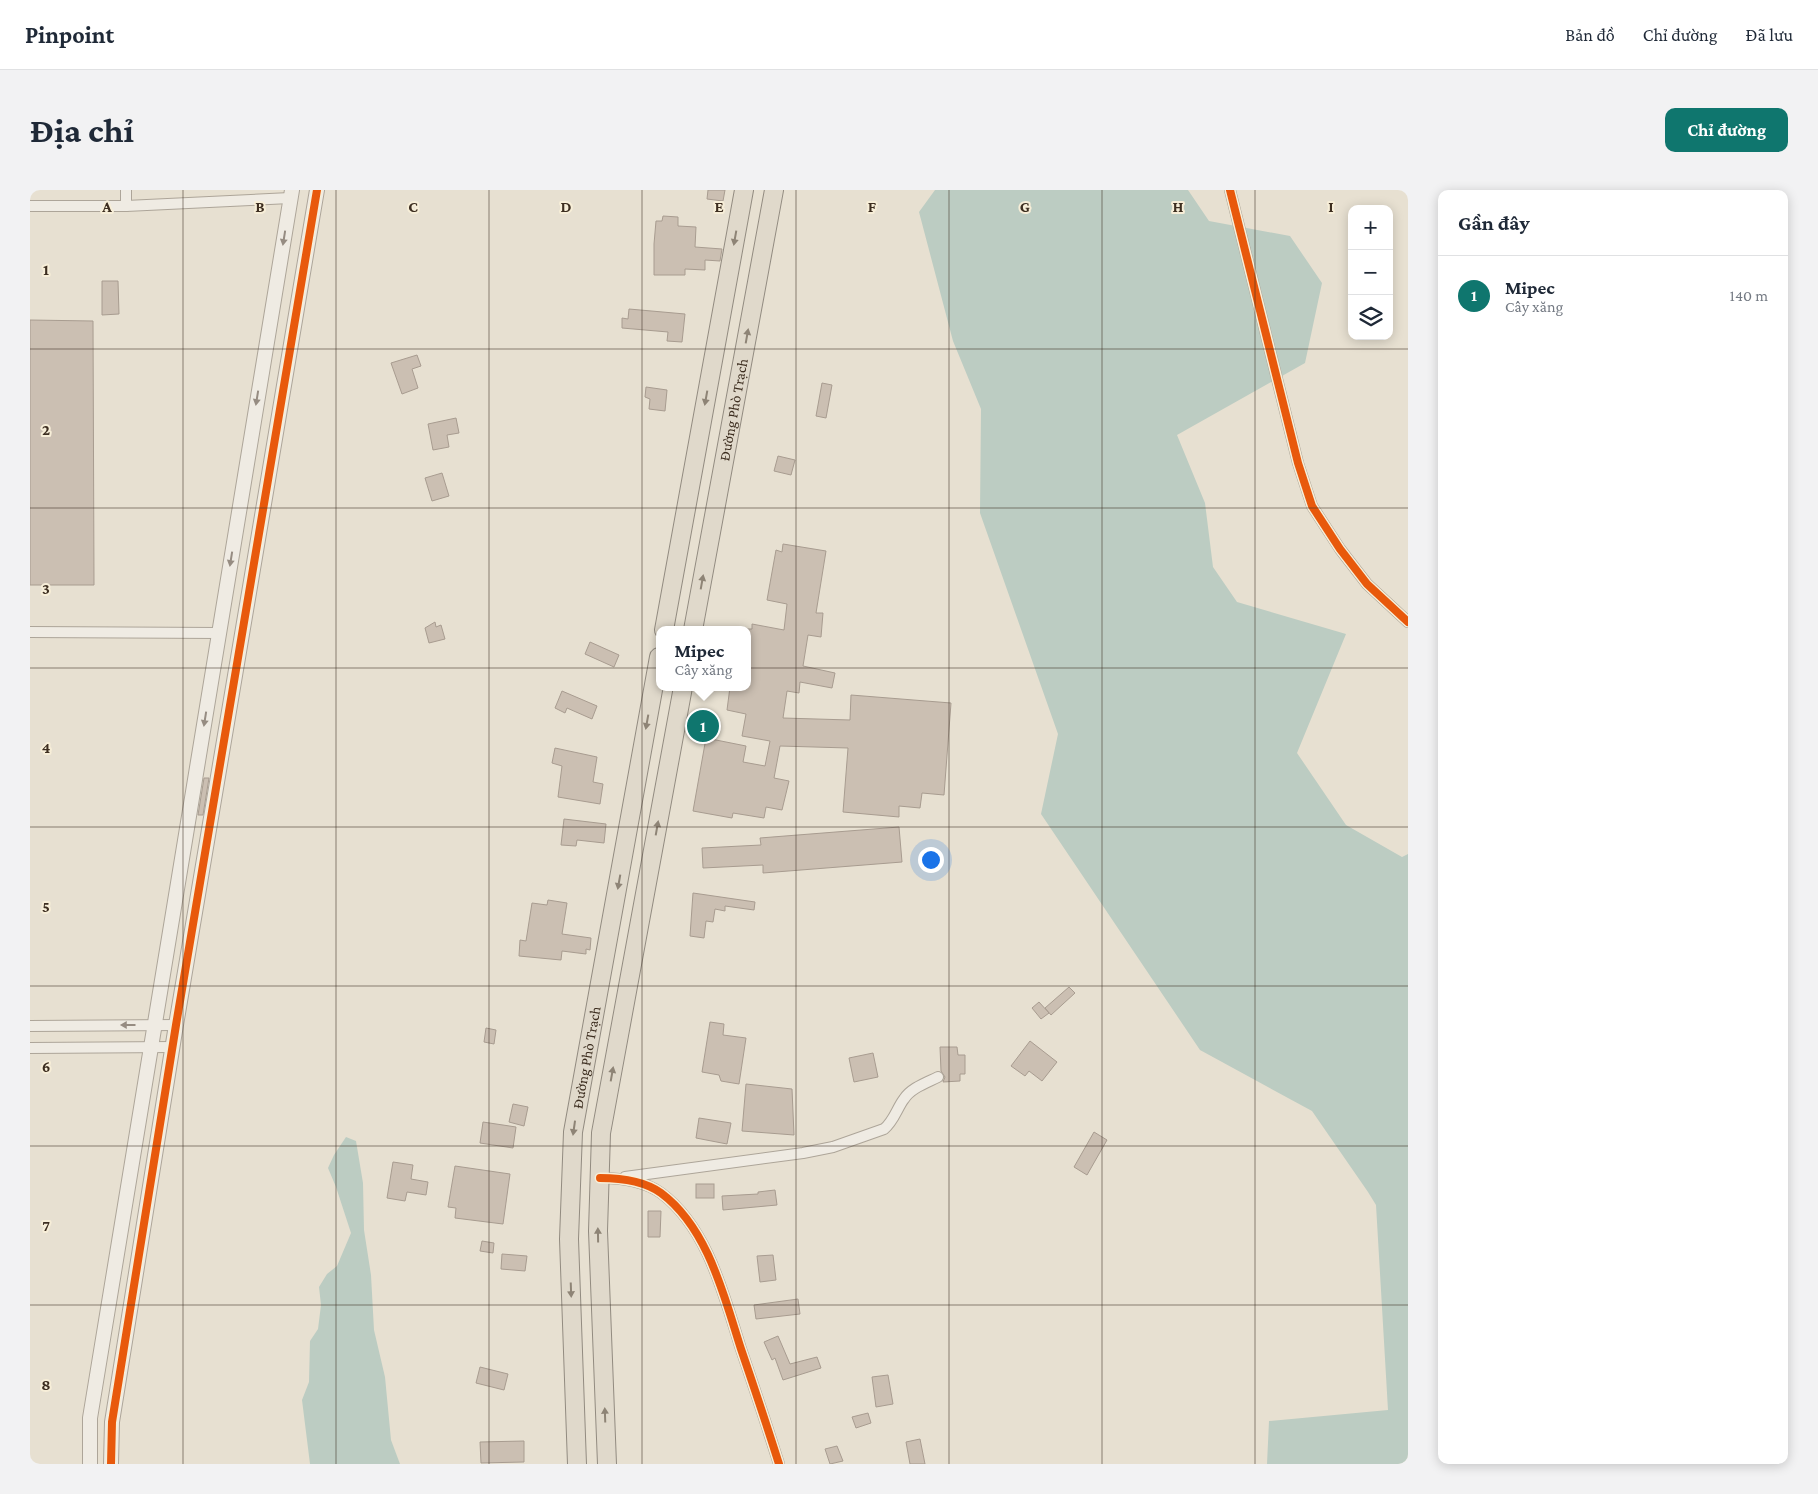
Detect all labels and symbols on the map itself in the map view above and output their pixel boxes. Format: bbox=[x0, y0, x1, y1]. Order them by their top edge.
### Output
text: A bbox=[101, 198, 112, 215]
text: B bbox=[255, 198, 265, 215]
text: C bbox=[408, 198, 418, 215]
text: D bbox=[560, 198, 572, 215]
text: E bbox=[714, 198, 724, 215]
text: F bbox=[868, 198, 877, 215]
text: G bbox=[1020, 198, 1030, 215]
text: H bbox=[1173, 198, 1184, 215]
text: I bbox=[1328, 198, 1334, 215]
one-way arrow bbox=[279, 230, 287, 246]
one-way arrow bbox=[731, 230, 739, 246]
text: 1 bbox=[43, 261, 49, 278]
one-way arrow bbox=[744, 327, 752, 343]
street label: Đường Phò Trạch bbox=[716, 357, 751, 462]
one-way arrow bbox=[702, 390, 710, 406]
one-way arrow bbox=[253, 391, 261, 407]
text: 2 bbox=[42, 421, 50, 438]
one-way arrow bbox=[227, 551, 235, 567]
one-way arrow bbox=[699, 573, 707, 589]
text: 3 bbox=[42, 580, 50, 597]
pin: 1 bbox=[687, 707, 719, 745]
one-way arrow bbox=[200, 712, 208, 728]
one-way arrow bbox=[643, 715, 651, 731]
text: 4 bbox=[42, 739, 51, 756]
one-way arrow bbox=[654, 820, 662, 836]
your location bbox=[918, 847, 944, 873]
one-way arrow bbox=[614, 875, 622, 891]
text: 5 bbox=[42, 898, 50, 915]
street label: Đường Phò Trạch bbox=[569, 1005, 604, 1110]
one-way arrow bbox=[119, 1021, 135, 1029]
text: 6 bbox=[42, 1058, 50, 1075]
one-way arrow bbox=[608, 1066, 616, 1082]
one-way arrow bbox=[570, 1121, 578, 1137]
text: 7 bbox=[42, 1217, 50, 1234]
one-way arrow bbox=[594, 1227, 602, 1243]
one-way arrow bbox=[567, 1283, 575, 1299]
text: 8 bbox=[41, 1376, 51, 1393]
one-way arrow bbox=[601, 1407, 609, 1423]

